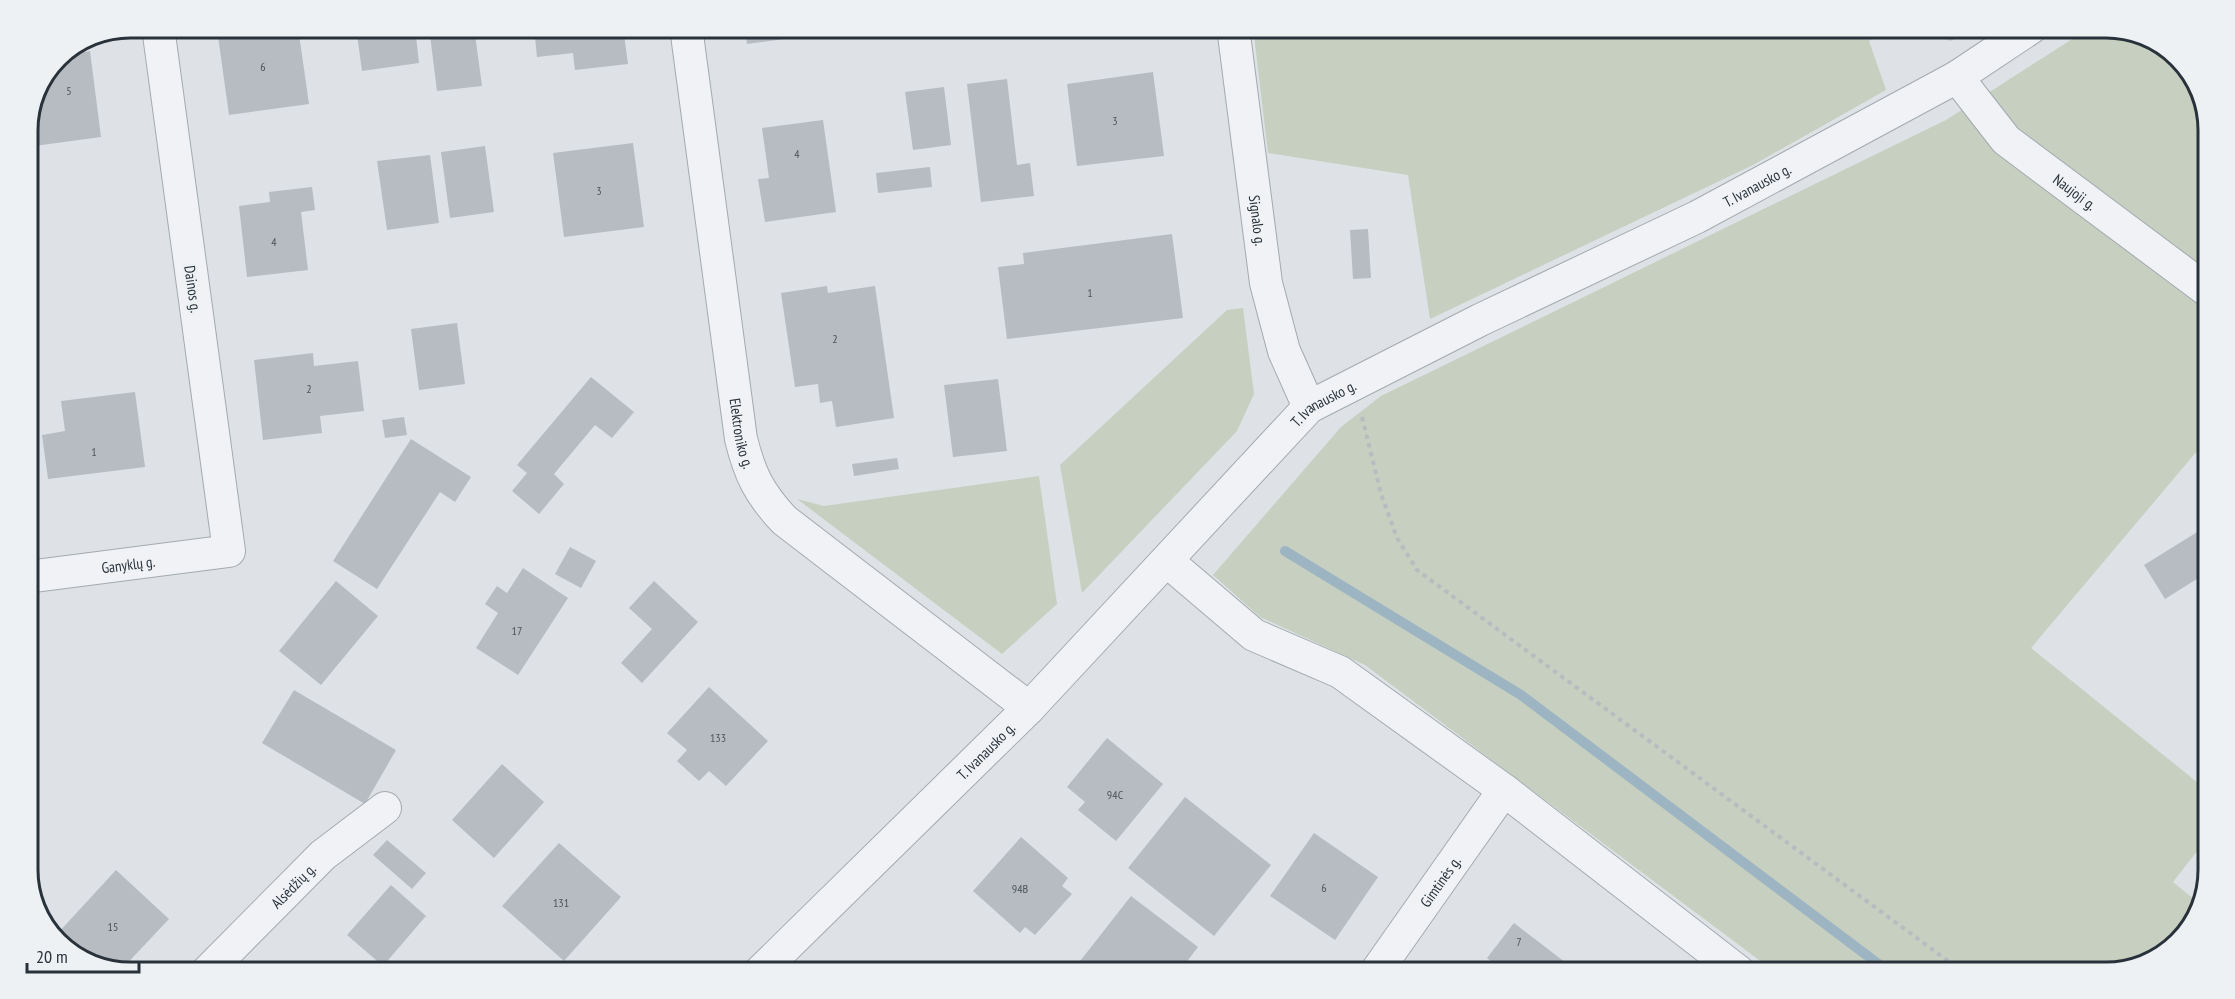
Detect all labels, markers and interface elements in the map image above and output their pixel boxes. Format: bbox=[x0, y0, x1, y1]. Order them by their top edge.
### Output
house number: 6 bbox=[260, 59, 266, 74]
house number: 5 bbox=[66, 83, 72, 98]
house number: 3 bbox=[1112, 113, 1118, 128]
house number: 4 bbox=[794, 146, 800, 161]
street label: T. Ivanausko g. bbox=[1720, 159, 1794, 211]
street label: Naujoji g. bbox=[2050, 169, 2101, 214]
house number: 3 bbox=[596, 183, 602, 198]
street label: Signalo g. bbox=[1245, 194, 1271, 247]
house number: 4 bbox=[271, 234, 277, 249]
street label: Dainos g. bbox=[180, 264, 206, 314]
house number: 1 bbox=[1087, 285, 1093, 300]
house number: 2 bbox=[832, 331, 838, 346]
street label: T. Ivanausko g. bbox=[1286, 375, 1359, 430]
house number: 2 bbox=[306, 381, 312, 396]
street label: Elektroniko g. bbox=[726, 397, 759, 471]
house number: 1 bbox=[91, 444, 97, 459]
street label: Ganyklų g. bbox=[100, 551, 156, 577]
house number: 17 bbox=[512, 623, 522, 638]
street label: T. Ivanausko g. bbox=[952, 718, 1019, 783]
house number: 133 bbox=[710, 730, 726, 745]
house number: 94C bbox=[1107, 787, 1124, 802]
street label: Gimtinės g. bbox=[1415, 852, 1465, 910]
street label: Alsėdžių g. bbox=[266, 859, 320, 912]
house number: 6 bbox=[1321, 880, 1327, 895]
house number: 94B bbox=[1012, 881, 1029, 896]
house number: 131 bbox=[553, 895, 569, 910]
house number: 15 bbox=[108, 919, 118, 934]
house number: 7 bbox=[1516, 934, 1522, 949]
scale bar bbox=[27, 936, 140, 974]
text: 20 m bbox=[36, 945, 68, 968]

